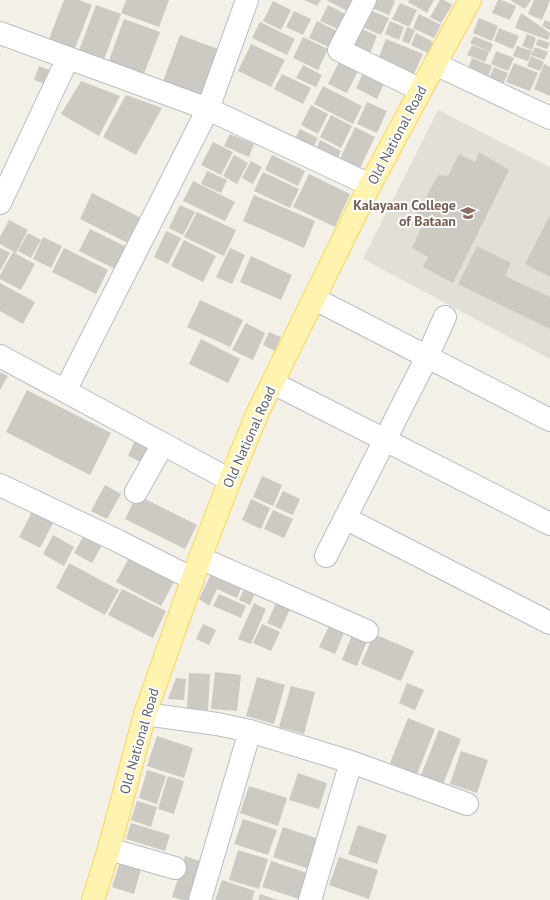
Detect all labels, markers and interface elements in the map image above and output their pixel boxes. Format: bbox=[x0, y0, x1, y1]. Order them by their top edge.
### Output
street label: Old National Road bbox=[363, 82, 431, 188]
place label: Kalayaan College of Bataan bbox=[353, 196, 456, 230]
school or university icon: Kalayaan College of Bataan bbox=[459, 204, 477, 222]
street label: Old National Road bbox=[219, 383, 279, 491]
street label: Old National Road bbox=[115, 686, 163, 796]

